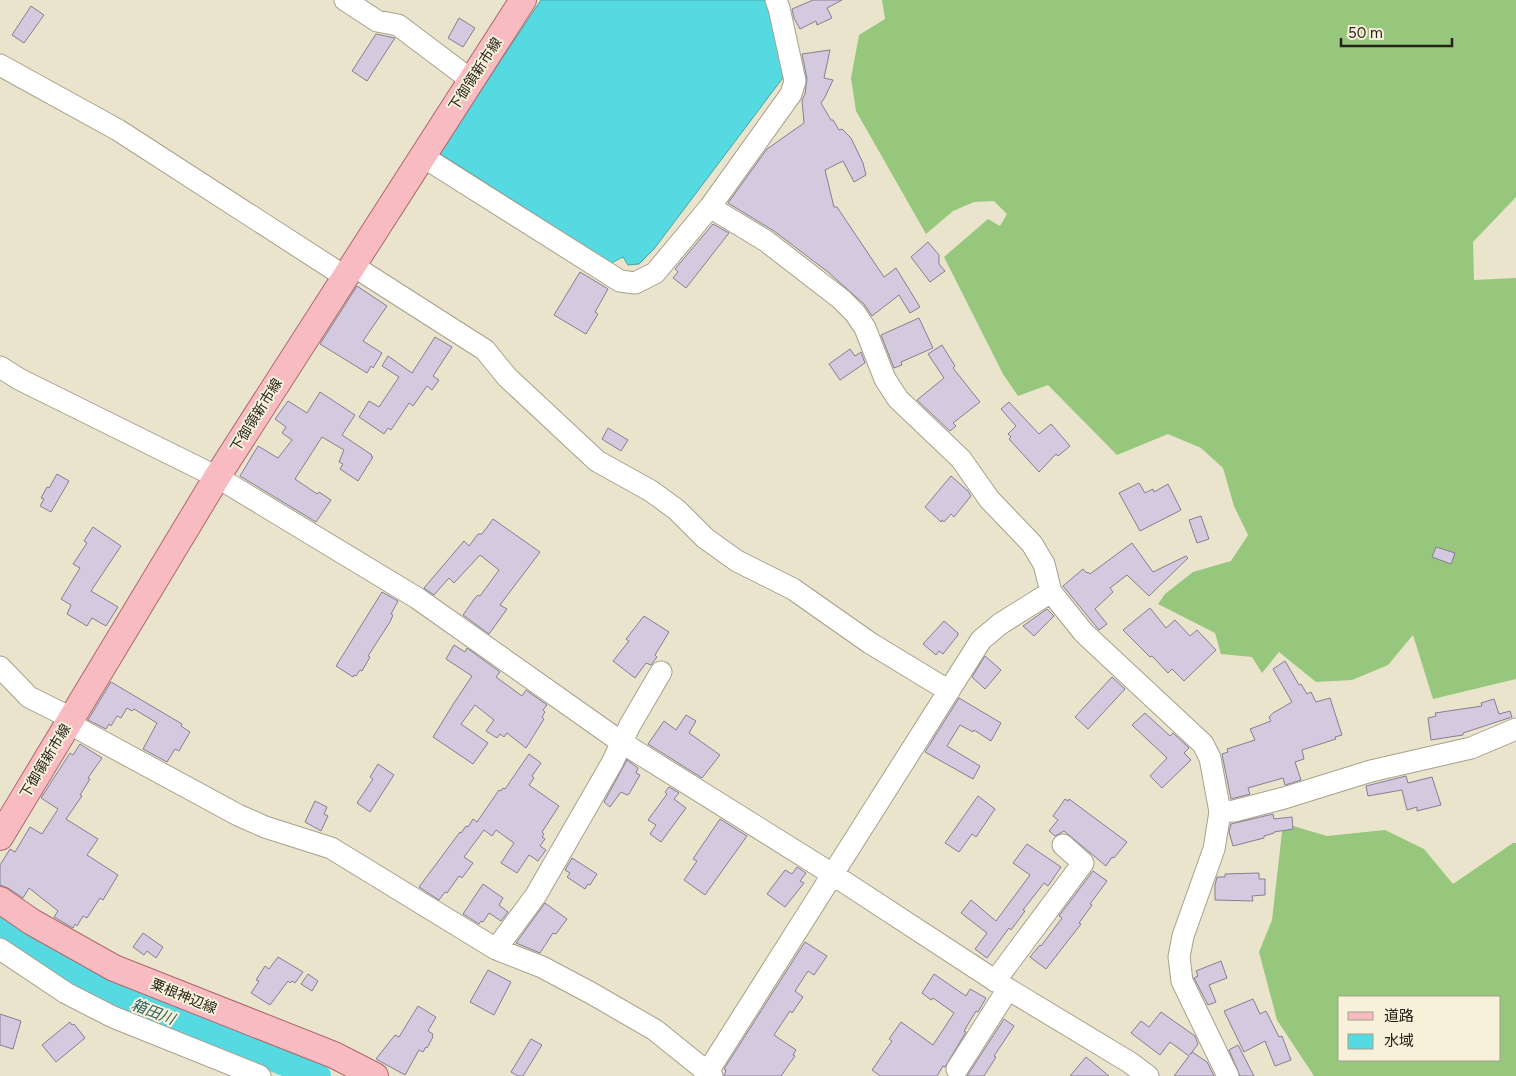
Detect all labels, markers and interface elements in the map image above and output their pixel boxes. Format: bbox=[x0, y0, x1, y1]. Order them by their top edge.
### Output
scale bar bbox=[1341, 15, 1452, 47]
text: 50 m bbox=[1348, 24, 1383, 42]
street label: 下御領新市線 bbox=[445, 34, 505, 114]
street label: 下御領新市線 bbox=[227, 375, 286, 455]
street label: 下御領新市線 bbox=[17, 721, 74, 802]
street label: 粟根神辺線 bbox=[148, 975, 219, 1017]
water label: 箱田川 bbox=[129, 996, 179, 1029]
legend bbox=[1338, 996, 1501, 1061]
text: 道路 bbox=[1384, 1007, 1414, 1025]
text: 水域 bbox=[1384, 1032, 1414, 1050]

